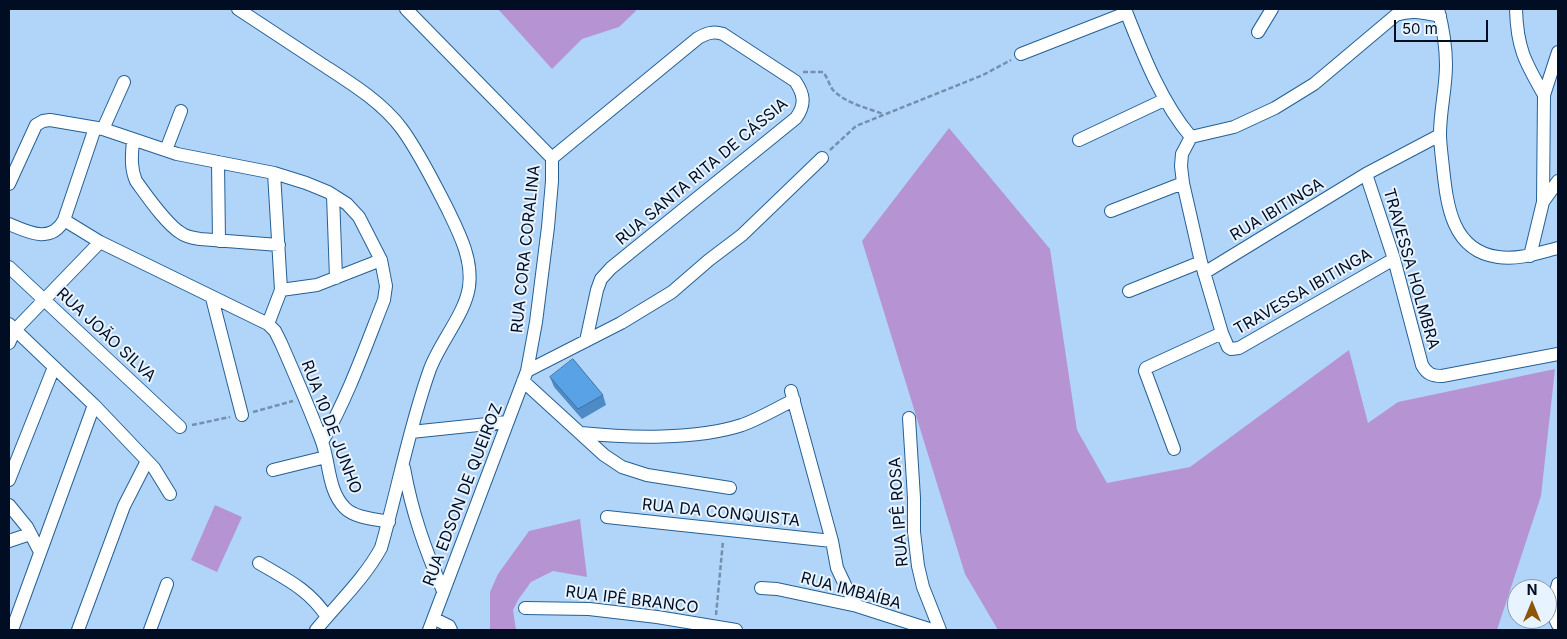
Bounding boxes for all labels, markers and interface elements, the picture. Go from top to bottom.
scale bar [1397,10,1491,42]
text: 50 m [1402,19,1438,38]
street label: RUA SANTA RITA DE CÁSSIA [612,94,792,250]
street label: RUA CORA CORALINA [508,164,544,334]
street label: RUA IBITINGA [1227,175,1327,245]
street label: TRAVESSA HOLMBRA [1379,186,1443,352]
street label: TRAVESSA IBITINGA [1231,245,1375,339]
street label: RUA JOÃO SILVA [52,284,160,386]
street label: RUA 10 DE JUNHO [297,358,365,496]
street label: RUA EDSON DE QUEIROZ [419,401,507,589]
street label: RUA IPÊ ROSA [886,457,912,567]
street label: RUA DA CONQUISTA [641,495,801,531]
street label: RUA IMBAÍBA [799,568,903,614]
north arrow [1507,579,1557,629]
text: N [1527,581,1537,598]
street label: RUA IPÊ BRANCO [564,582,700,618]

